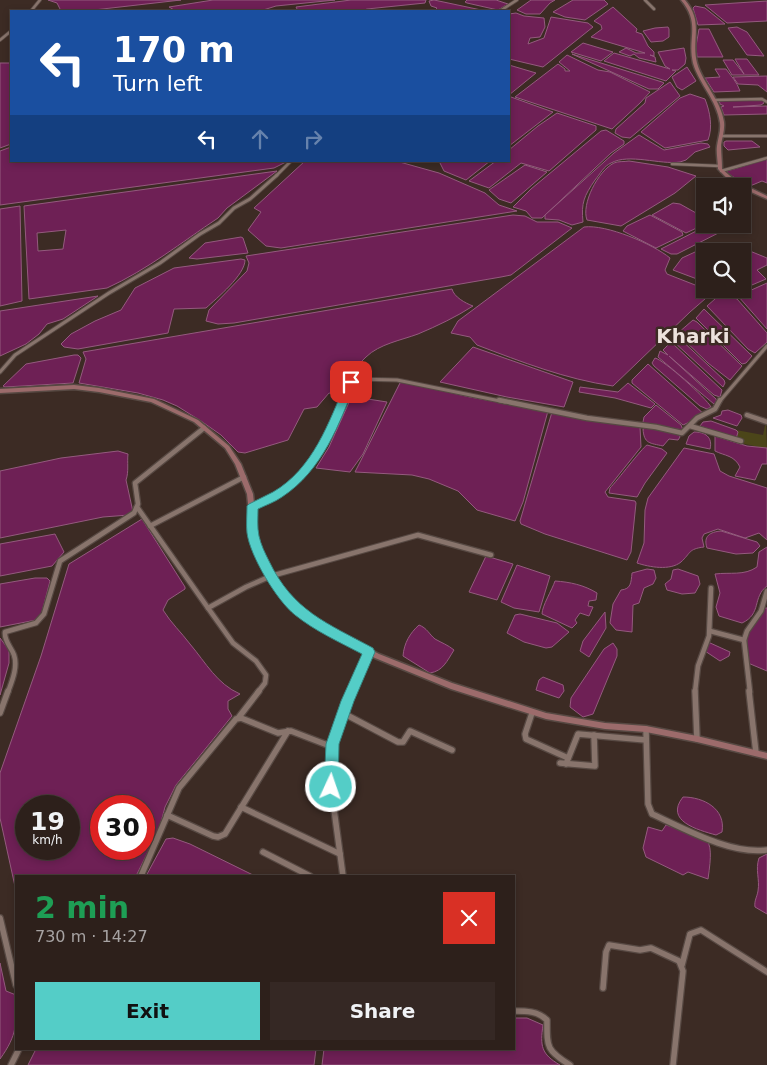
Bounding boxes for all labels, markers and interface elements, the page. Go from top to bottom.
icon: left [30,30,95,95]
text: 170 m [113,30,235,70]
text: Turn left [113,71,202,96]
icon: left [193,125,221,153]
icon: ahead [246,125,274,153]
icon: right [299,125,327,153]
map controls [696,178,751,298]
button: sound [696,178,751,233]
button: search [696,243,751,298]
district label: Kharki [656,324,730,348]
pin [330,361,372,403]
icon: arrive [337,368,365,396]
position arrow [304,760,356,812]
speed limit sign: 30 [90,795,155,860]
text: 19 [30,807,65,836]
text: km/h [32,833,63,847]
text: 2 min [35,890,129,925]
button: close [443,892,495,944]
text: 730 m · 14:27 [35,927,148,946]
button: Exit [35,982,260,1040]
button: Share [270,982,495,1040]

